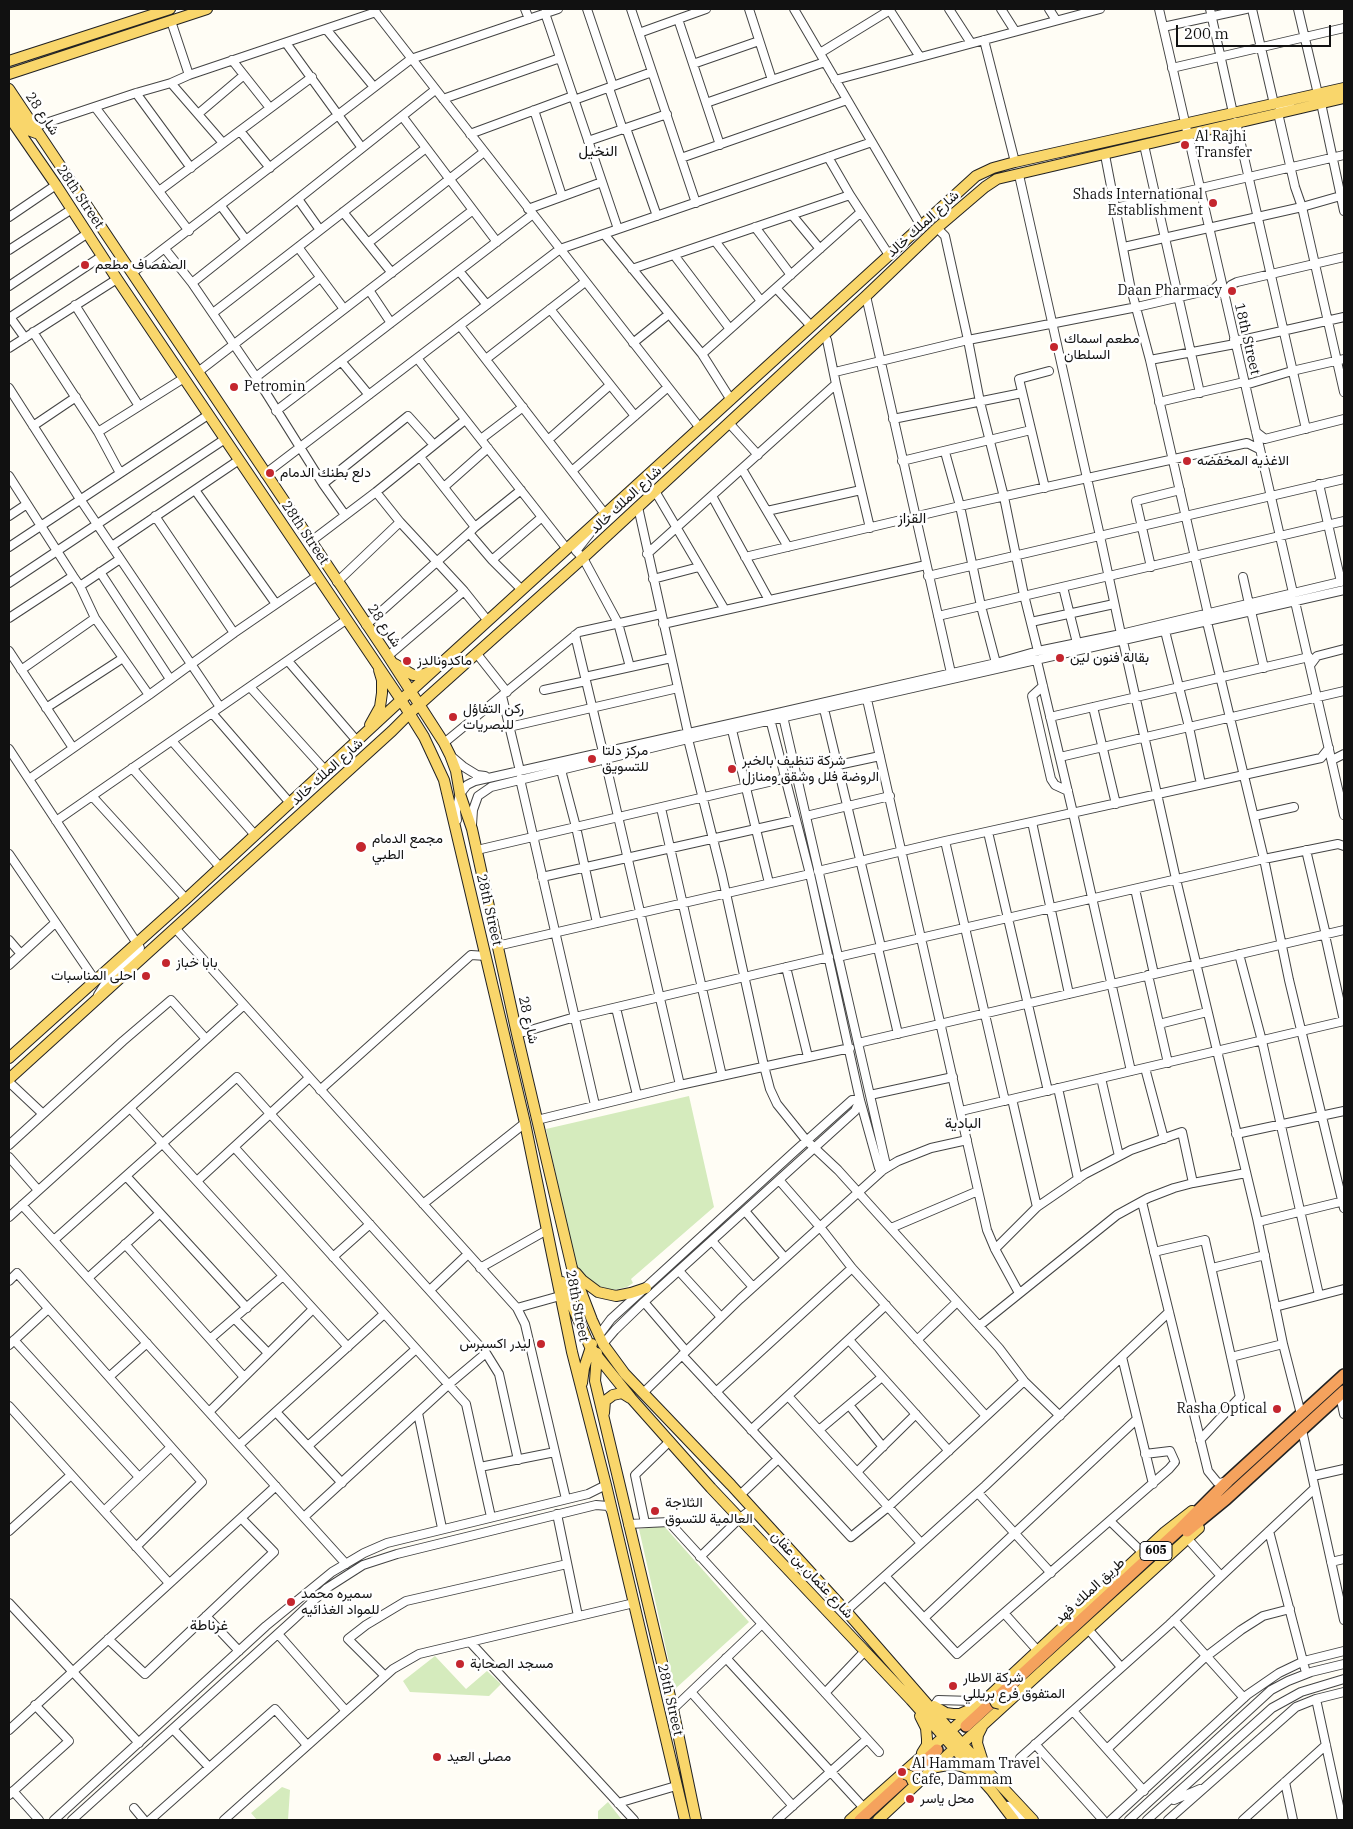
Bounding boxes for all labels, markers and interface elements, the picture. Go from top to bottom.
scale bar [1178,15,1333,47]
text: 200 m [1184,24,1229,43]
street label: شارع 28 [22,89,62,139]
place label: Al Rajhi Transfer [1195,129,1252,162]
marker: Al Rajhi Transfer [1179,139,1191,151]
district label: النخيل [578,143,618,161]
street label: 28th Street [53,162,107,232]
street label: شارع الملك خالد [883,187,963,261]
place label: Shads International Establishment [1073,187,1203,220]
marker: Shads International Establishment [1207,197,1219,209]
place label: الصفصاف مطعم [95,257,186,273]
marker: الصفصاف مطعم [79,259,91,271]
place label: Daan Pharmacy [1118,283,1222,299]
marker: Daan Pharmacy [1226,285,1238,297]
street label: 18th Street [1231,302,1263,376]
place label: مطعم اسماك السلطان [1064,331,1139,364]
marker: مطعم اسماك السلطان [1048,341,1060,353]
place label: Petromin [244,379,306,395]
marker: Petromin [228,381,240,393]
place label: الاغذيه المخفضه [1197,453,1289,469]
marker: الاغذيه المخفضه [1181,455,1193,467]
street label: شارع الملك خالد [587,463,665,537]
place label: دلع بطنك الدمام [280,465,371,481]
marker: دلع بطنك الدمام [264,467,276,479]
street label: 28th Street [278,498,332,568]
district label: القزاز [898,510,926,528]
street label: شارع 28 [364,601,404,651]
place label: بقالة فنون لين [1070,650,1149,666]
marker: بقالة فنون لين [1054,652,1066,664]
place label: ماكدونالدز [417,653,472,669]
marker: ماكدونالدز [401,655,413,667]
place label: ركن التفاؤل للبصريات [463,701,524,734]
marker: ركن التفاؤل للبصريات [447,711,459,723]
street label: شارع الملك خالد [287,735,367,809]
place label: مركز دلتا للتسويق [602,743,649,776]
marker: مركز دلتا للتسويق [586,753,598,765]
place label: شركة تنظيف بالخبر الروضة فلل وشقق ومنازل [742,753,879,786]
marker: شركة تنظيف بالخبر الروضة فلل وشقق ومنازل [726,763,738,775]
place label: مجمع الدمام الطبي [372,831,443,864]
marker: مجمع الدمام الطبي [354,840,368,854]
street label: 28th Street [473,873,505,947]
place label: بابا خباز [176,955,218,971]
marker: بابا خباز [160,957,172,969]
place label: احلى المناسبات [51,968,136,984]
marker: احلى المناسبات [140,970,152,982]
street label: شارع 28 [514,995,542,1045]
district label: البادية [945,1115,981,1133]
street label: 28th Street [562,1269,592,1343]
place label: ليدر اكسبرس [459,1336,531,1352]
marker: ليدر اكسبرس [535,1338,547,1350]
place label: Rasha Optical [1177,1401,1267,1417]
marker: Rasha Optical [1271,1403,1283,1415]
place label: الثلاجة العالمية للتسوق [665,1495,753,1528]
marker: الثلاجة العالمية للتسوق [649,1505,661,1517]
street label: شارع عثمان بن عفان [767,1528,857,1622]
road number: 605 [1140,1542,1172,1560]
street label: طريق الملك فهد [1052,1554,1128,1628]
place label: سميره محمد للمواد الغذائيه [301,1586,380,1618]
marker: سميره محمد للمواد الغذائيه [285,1596,297,1608]
district label: غرناطة [190,1617,228,1635]
place label: مسجد الصحابة [470,1656,553,1672]
marker: مسجد الصحابة [454,1658,466,1670]
street label: 28th Street [654,1663,686,1737]
place label: شركة الاطار المتفوق فرع بريللي [963,1670,1065,1702]
marker: شركة الاطار المتفوق فرع بريللي [947,1680,959,1692]
place label: مصلى العيد [447,1749,511,1765]
marker: مصلى العيد [431,1751,443,1763]
place label: Al Hammam Travel Cafe, Dammam [912,1756,1040,1788]
marker: Al Hammam Travel Cafe, Dammam [896,1766,908,1778]
place label: محل ياسر [920,1791,974,1807]
marker: محل ياسر [904,1793,916,1805]

